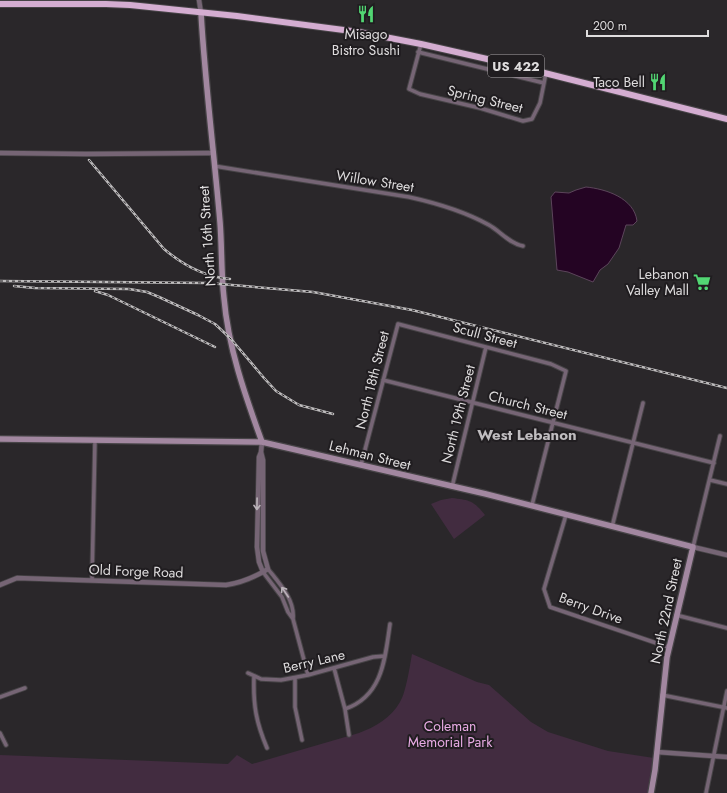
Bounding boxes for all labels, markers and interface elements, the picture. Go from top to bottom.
restaurant icon: Misago Bistro Sushi [356,4,376,24]
scale bar [587,12,708,38]
text: 200 m [593,17,627,35]
place label: Misago Bistro Sushi [332,24,400,60]
road number: US 422 [488,55,544,77]
place label: Taco Bell [593,72,645,92]
restaurant icon: Taco Bell [648,72,668,92]
street label: Spring Street [445,80,525,118]
street label: Willow Street [335,165,416,197]
street label: North 16th Street [193,184,220,287]
place label: Lebanon Valley Mall [626,264,689,300]
supermarket icon: Lebanon Valley Mall [692,272,712,292]
street label: Scull Street [451,317,520,353]
street label: North 18th Street [350,328,394,431]
street label: North 19th Street [436,362,480,465]
street label: Church Street [487,386,570,425]
district label: West Lebanon [477,424,577,446]
street label: Lehman Street [327,435,414,475]
one-way arrow [254,497,261,510]
street label: North 22nd Street [645,556,687,665]
street label: Old Forge Road [88,559,184,583]
one-way arrow [281,586,289,598]
street label: Berry Drive [556,587,626,629]
street label: Berry Lane [281,644,347,678]
park label: Coleman Memorial Park [408,716,493,752]

